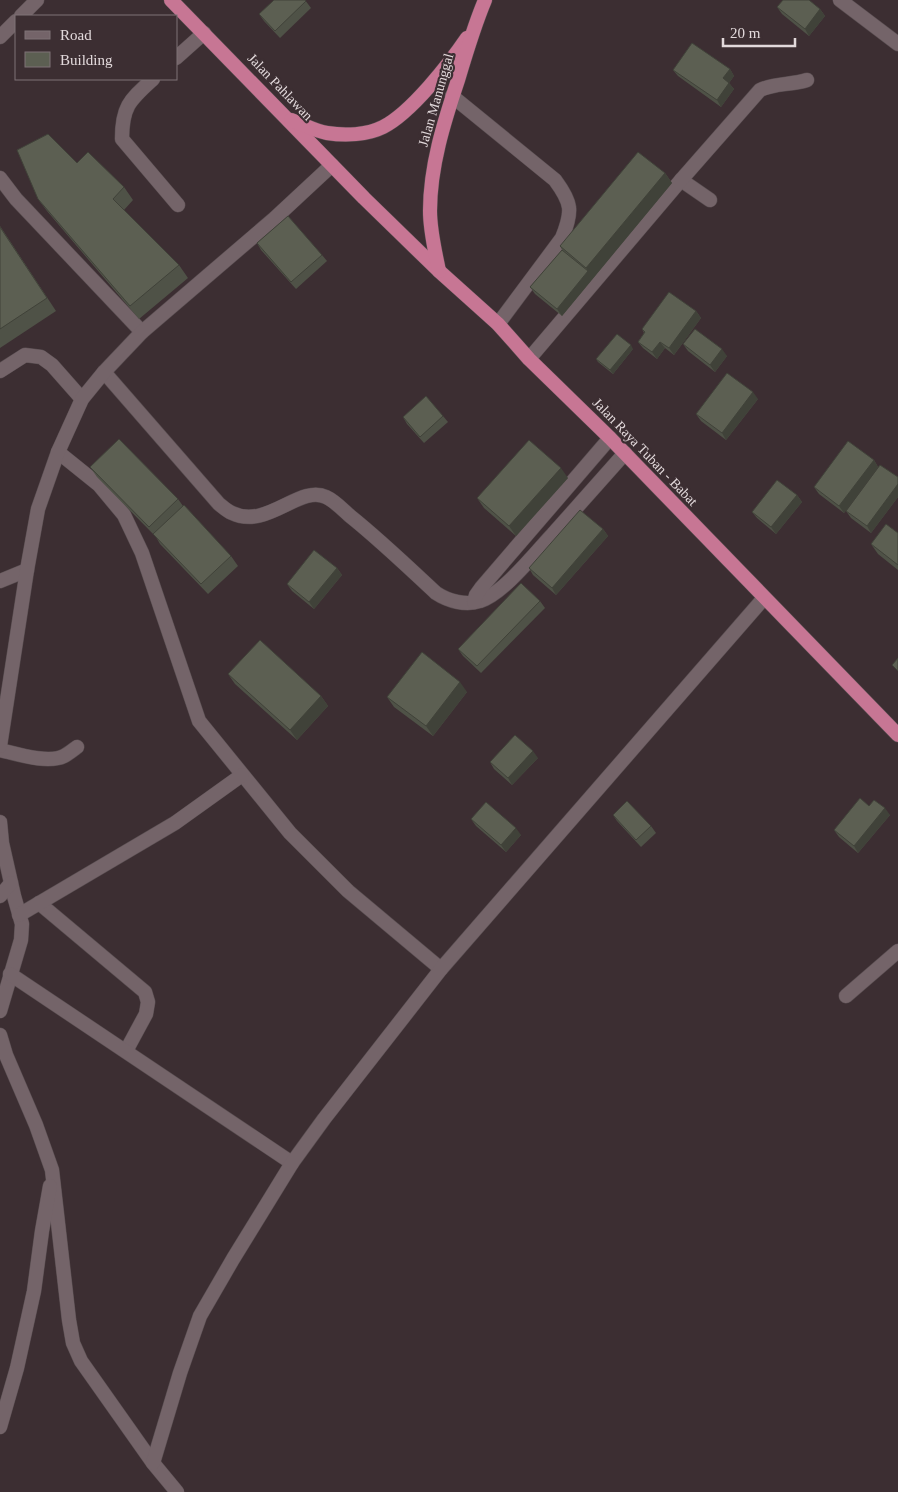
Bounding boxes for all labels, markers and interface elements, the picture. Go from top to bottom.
legend [15,15,178,80]
scale bar [723,15,796,47]
text: 20 m [730,25,761,41]
text: Road [60,27,92,43]
street label: Jalan Pahlawan [244,51,316,123]
text: Building [60,52,113,68]
street label: Jalan Manunggal [416,52,456,148]
street label: Jalan Raya Tuban - Babat [590,395,700,509]

